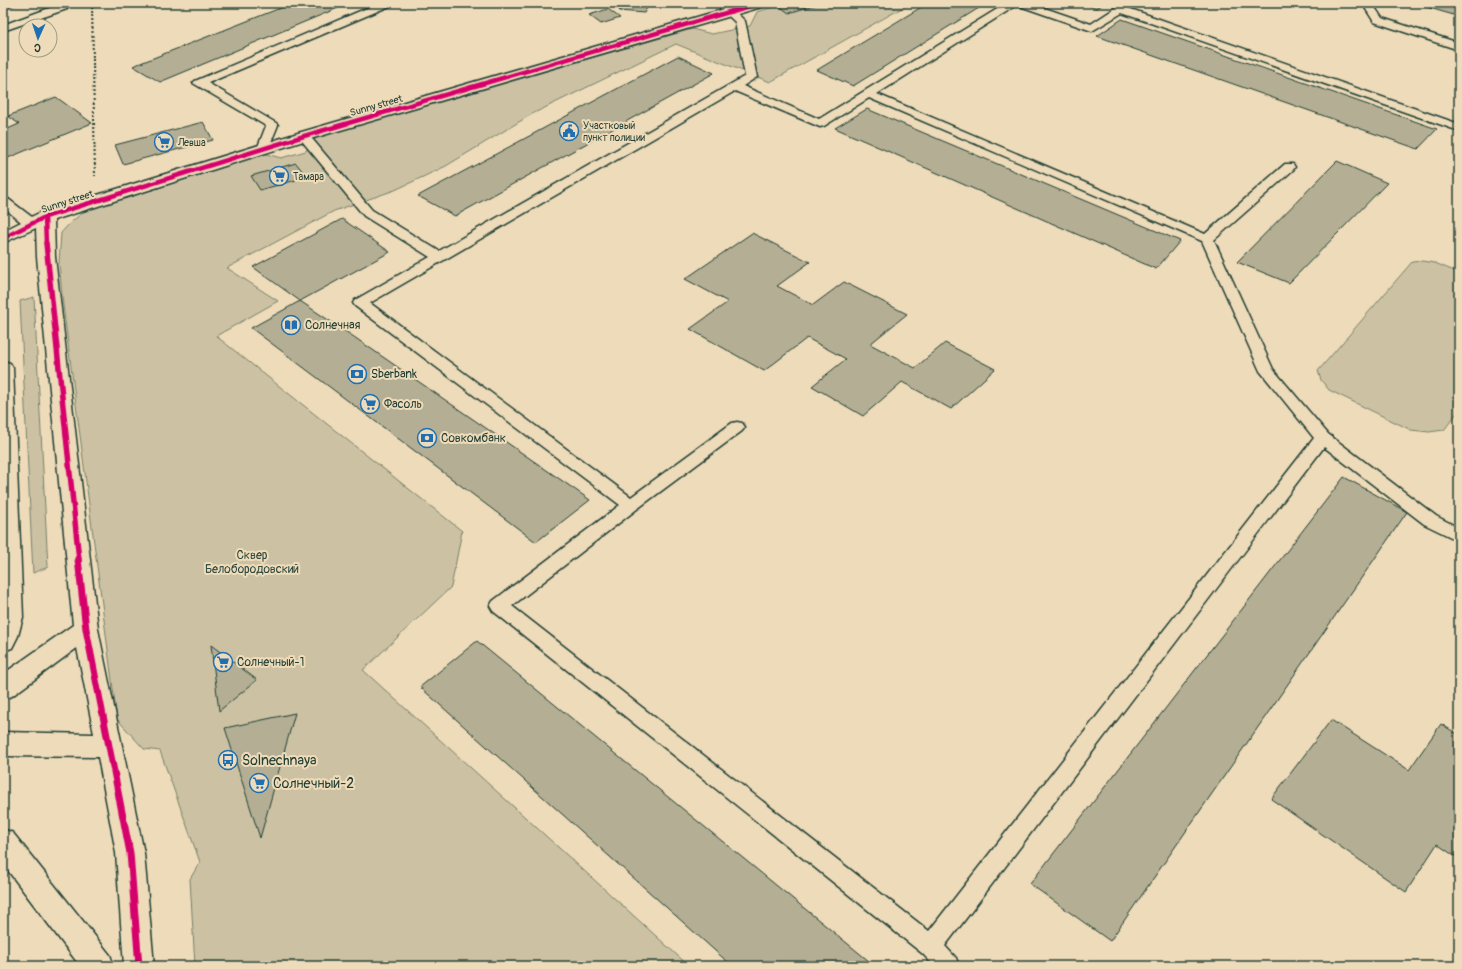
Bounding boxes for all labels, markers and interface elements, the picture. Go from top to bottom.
north arrow [18,18,58,58]
text: С [34,41,41,54]
street label: Sunny street [349,92,405,119]
public building icon: Участковый пункт полиции [558,120,580,142]
place label: Участковый пункт полиции [583,120,646,144]
supermarket icon: Левша [153,131,175,153]
place label: Левша [177,137,206,149]
supermarket icon: Тамара [268,165,290,187]
place label: Тамара [293,171,324,183]
street label: Sunny street [40,188,96,216]
library icon: Солнечная [280,314,302,336]
place label: Солнечная [305,318,361,333]
bank icon: Sberbank [346,363,368,385]
place label: Sberbank [371,367,417,382]
supermarket icon: Фасоль [359,393,381,415]
place label: Фасоль [384,397,422,412]
bank icon: Совкомбанк [416,427,438,449]
place label: Совкомбанк [441,431,506,446]
park label: Сквер Белобородовский [205,548,299,577]
supermarket icon: Солнечный-1 [212,651,234,673]
place label: Солнечный-1 [237,655,304,670]
bus stop icon: Solnechnaya [217,749,239,771]
place label: Solnechnaya [242,752,316,769]
supermarket icon: Солнечный-2 [248,772,270,794]
place label: Солнечный-2 [273,775,354,792]

